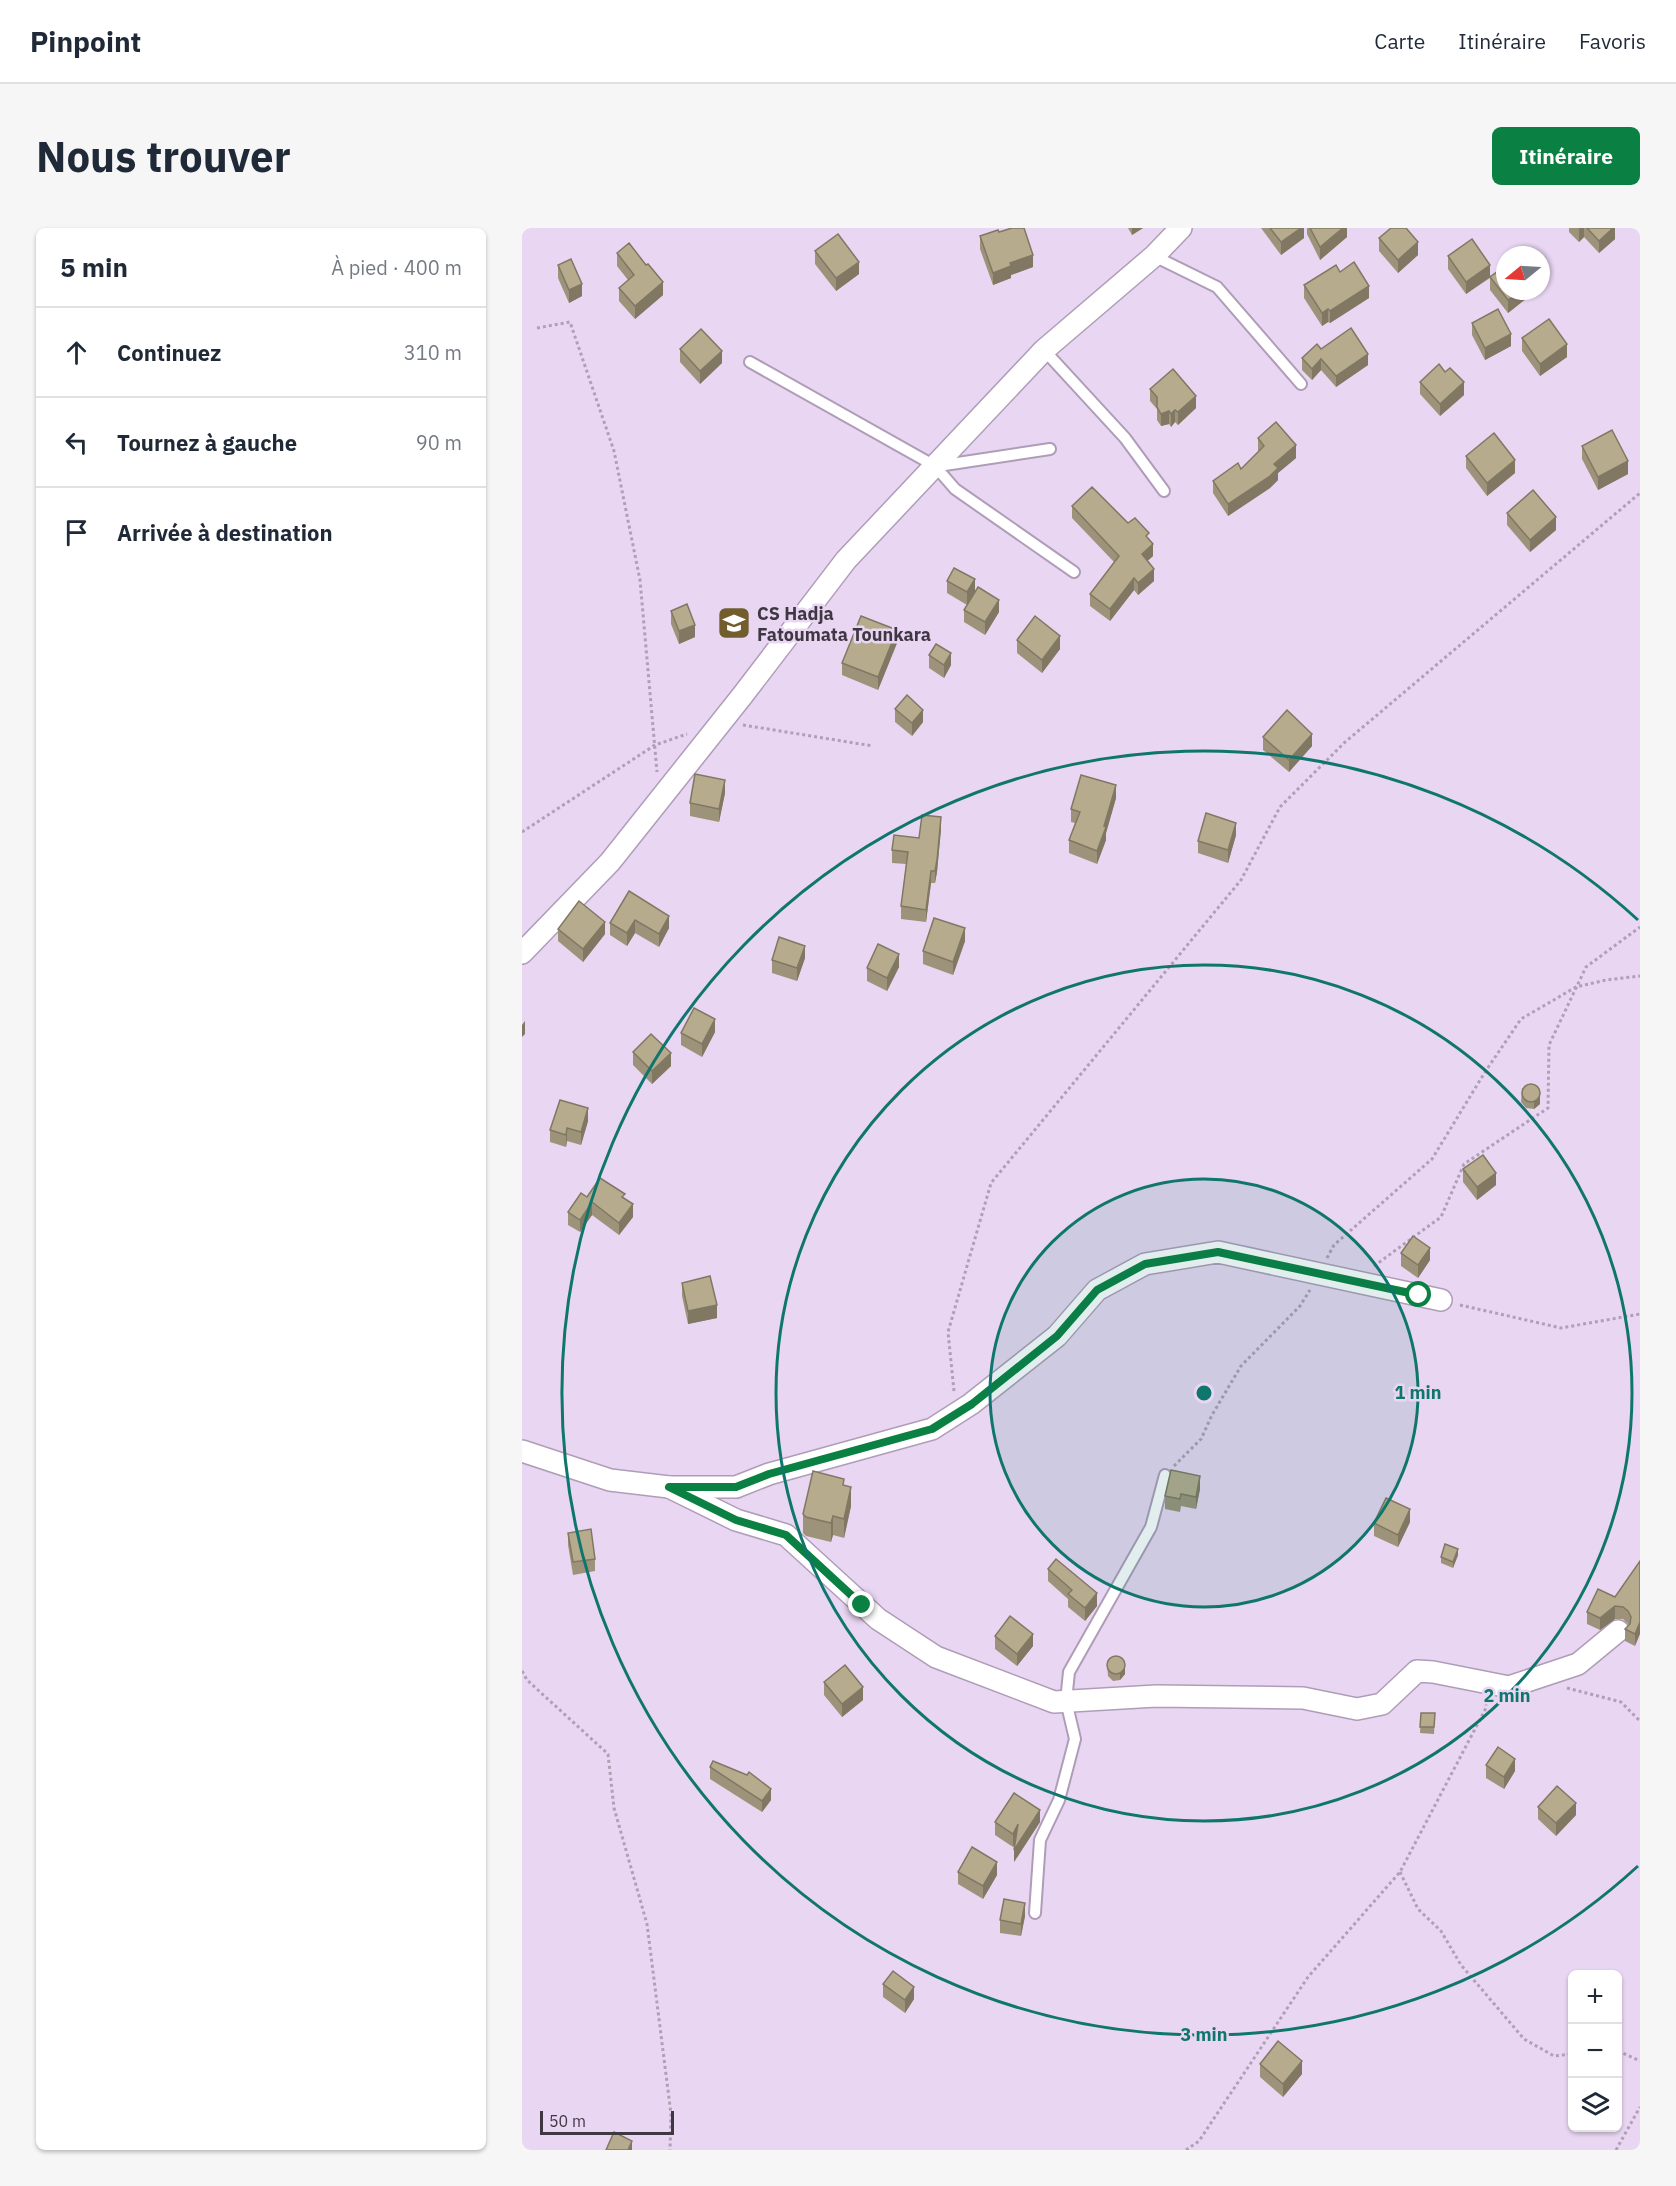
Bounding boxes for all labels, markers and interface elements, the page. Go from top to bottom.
text: Pinpoint [30,23,141,60]
text: Carte [1374,27,1425,55]
text: Itinéraire [1458,27,1546,55]
text: Favoris [1579,27,1646,55]
button: Itinéraire [1492,127,1640,185]
text: Nous trouver [36,129,291,184]
north arrow [1496,246,1550,300]
text: 5 min [60,250,128,284]
text: À pied · 400 m [331,254,462,281]
icon: ahead [60,336,93,369]
text: Continuez [117,338,221,367]
text: 310 m [404,339,462,366]
icon: left [60,426,93,459]
text: Tournez à gauche [117,428,297,457]
text: 90 m [416,429,462,456]
icon: arrive [60,516,93,549]
text: Arrivée à destination [117,518,333,547]
place label: CS Hadja Fatoumata Tounkara [757,602,931,646]
school or university icon: CS Hadja Fatoumata Tounkara [716,605,752,641]
route start [1405,1281,1431,1307]
text: 1 min [1394,1381,1442,1404]
centre of rings [1194,1383,1214,1403]
route end [848,1591,874,1617]
text: 2 min [1483,1684,1531,1707]
map controls [1568,1970,1622,2132]
button: + [1568,1970,1622,2024]
text: 3 min [1180,2023,1228,2046]
button: − [1568,2024,1622,2078]
button: layers [1568,2078,1622,2132]
scale bar [540,2108,674,2136]
text: 50 m [549,2111,586,2131]

